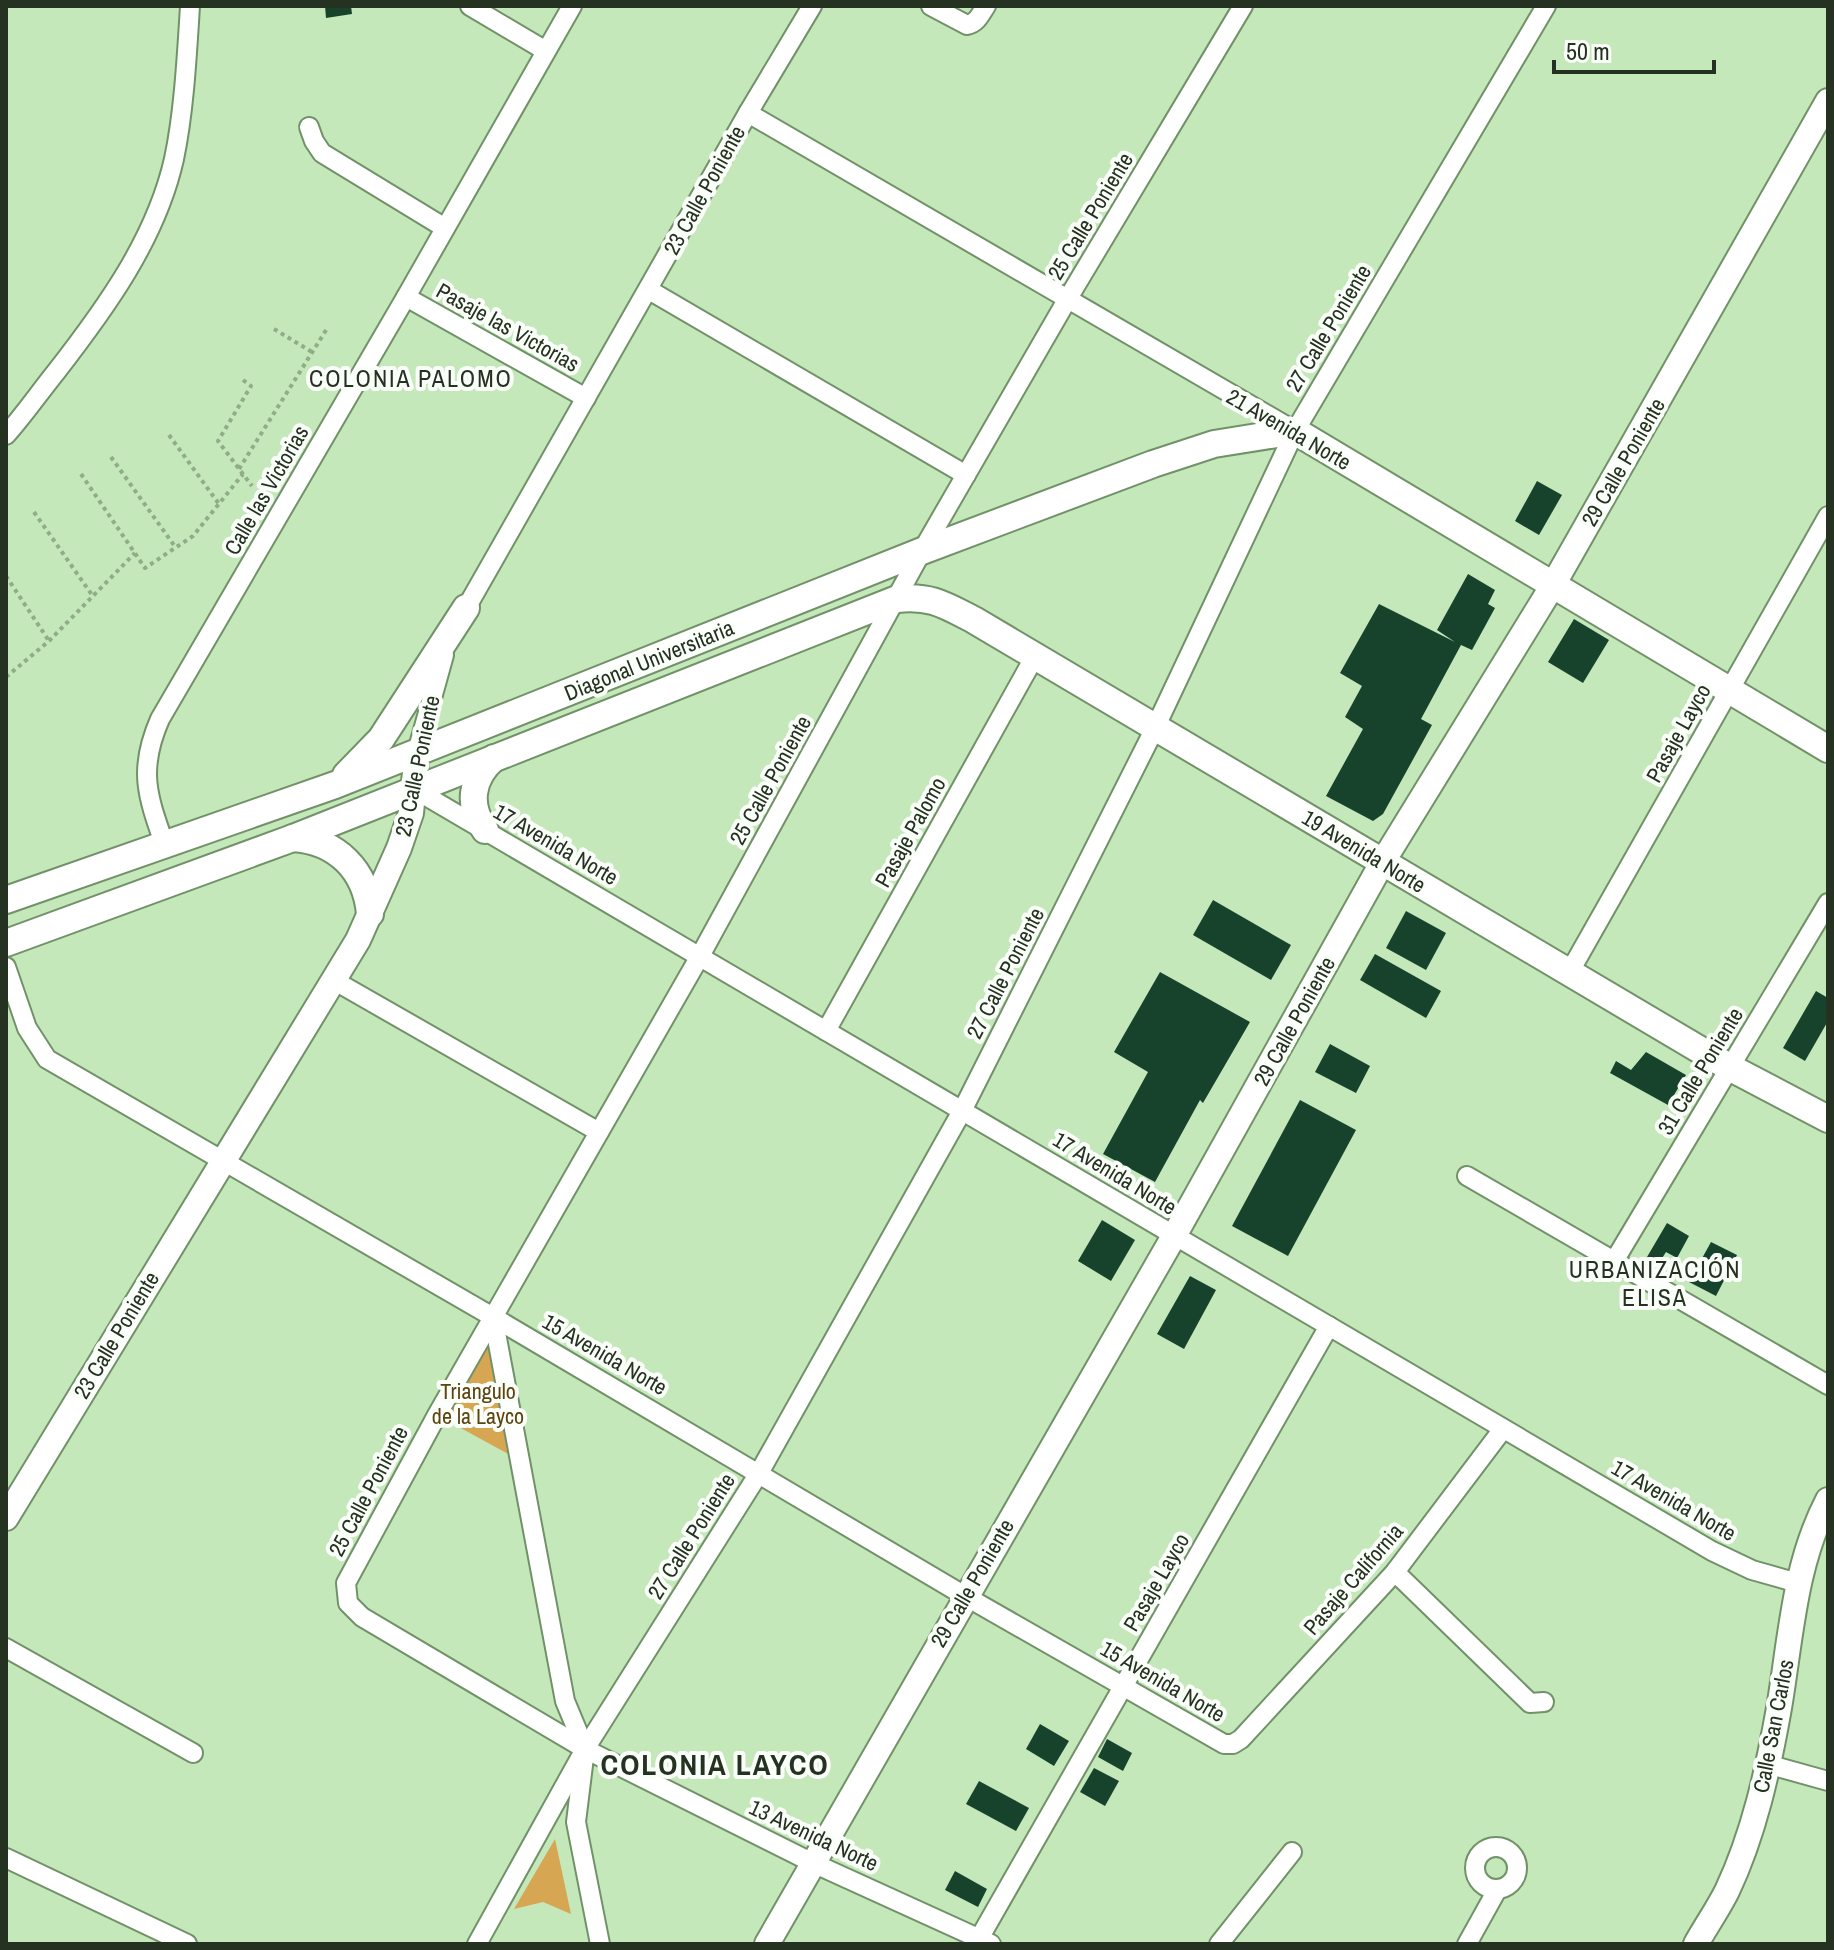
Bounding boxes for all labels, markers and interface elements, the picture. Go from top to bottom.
scale bar [1554,24,1714,74]
text: 50 m [1566,35,1610,67]
street label: 23 Calle Poniente [656,120,752,260]
street label: 25 Calle Poniente [1040,147,1140,285]
street label: 27 Calle Poniente [1278,259,1378,397]
street label: Pasaje las Victorias [431,275,585,379]
district label: COLONIA PALOMO [309,362,513,394]
street label: 21 Avenida Norte [1221,381,1357,477]
street label: 29 Calle Poniente [1574,392,1672,532]
street label: Calle las Victorias [217,420,315,560]
street label: Diagonal Universitaria [560,612,738,708]
street label: Pasaje Layco [1639,678,1717,788]
street label: 23 Calle Poniente [387,693,447,839]
street label: 25 Calle Poniente [722,710,818,850]
street label: Pasaje Palomo [867,772,953,892]
street label: 17 Avenida Norte [488,796,624,892]
street label: 19 Avenida Norte [1297,802,1431,900]
street label: 27 Calle Poniente [959,902,1051,1044]
street label: 29 Calle Poniente [1246,951,1342,1091]
street label: 31 Calle Poniente [1650,1002,1750,1140]
street label: 17 Avenida Norte [1048,1124,1182,1222]
district label: URBANIZACIÓN ELISA [1569,1253,1741,1313]
street label: 23 Calle Poniente [66,1266,166,1404]
street label: 15 Avenida Norte [537,1306,673,1402]
park label: Triangulo de la Layco [432,1376,524,1431]
street label: 25 Calle Poniente [321,1421,415,1561]
street label: 17 Avenida Norte [1606,1452,1742,1548]
street label: 27 Calle Poniente [640,1467,742,1605]
street label: 29 Calle Poniente [923,1513,1021,1653]
street label: Pasaje California [1296,1517,1410,1641]
street label: Pasaje Layco [1116,1528,1196,1636]
street label: 15 Avenida Norte [1095,1633,1231,1729]
street label: Calle San Carlos [1745,1657,1801,1795]
district label: COLONIA LAYCO [600,1744,830,1784]
street label: 13 Avenida Norte [745,1792,883,1878]

